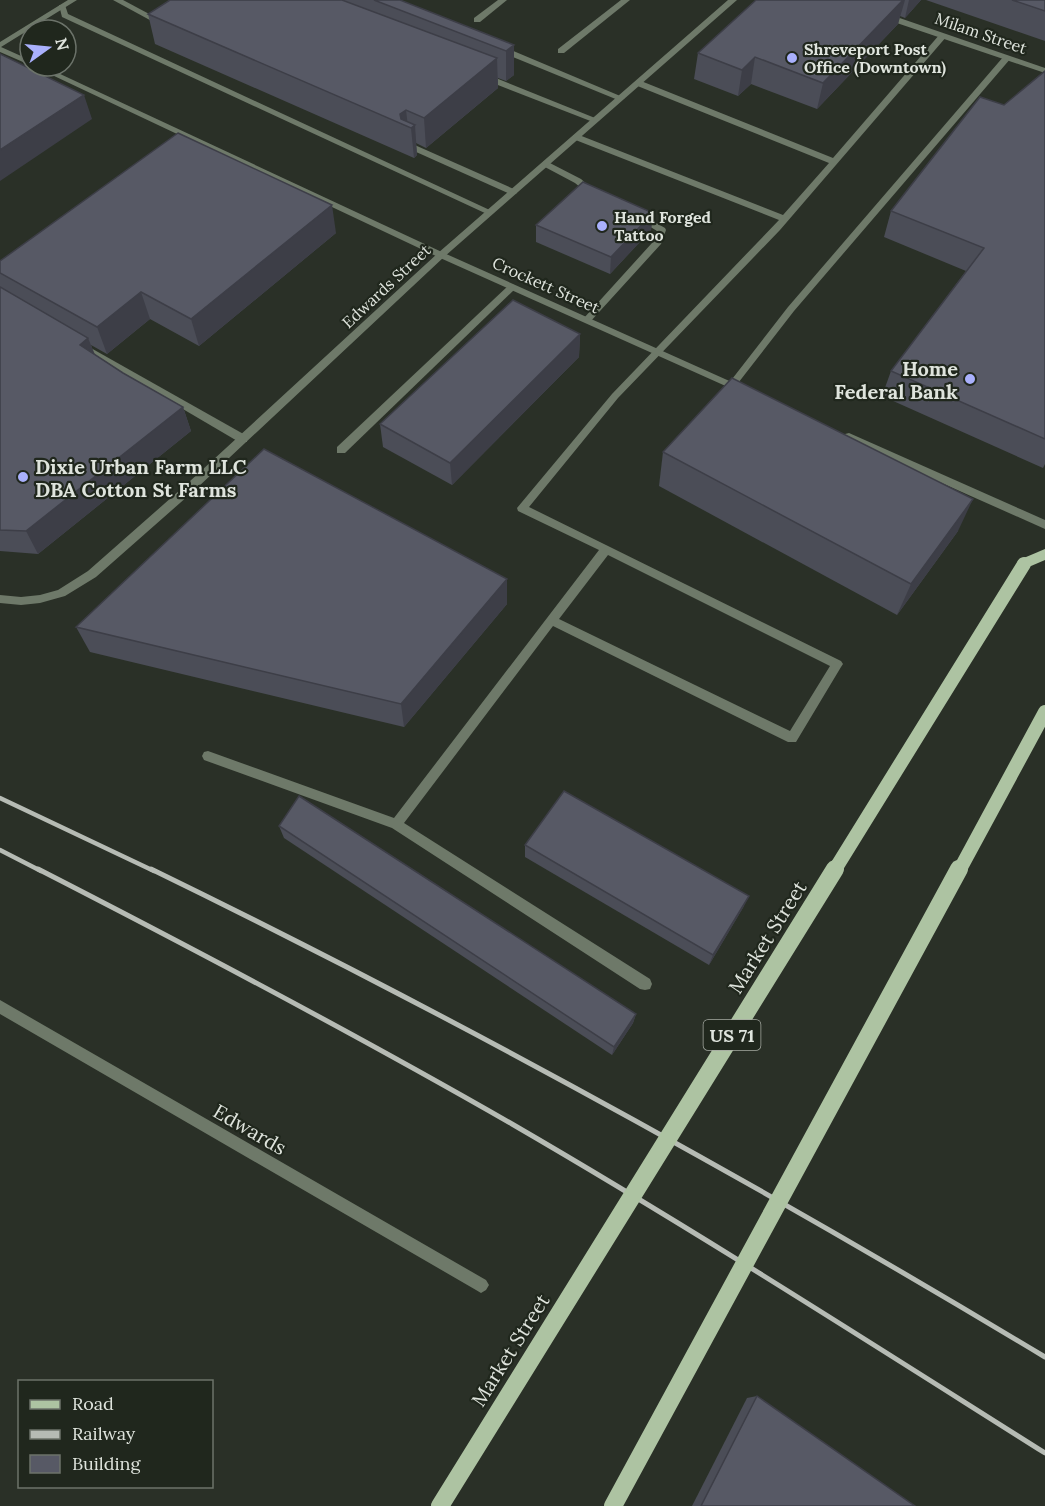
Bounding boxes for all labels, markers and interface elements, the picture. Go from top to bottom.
street label: Milam Street [933,8,1030,58]
north arrow [18,18,78,78]
text: N [51,36,74,53]
place label: Shreveport Post Office (Downtown) [804,39,946,78]
marker: Shreveport Post Office (Downtown) [785,51,799,65]
place label: Hand Forged Tattoo [614,207,712,245]
marker: Hand Forged Tattoo [595,219,609,233]
street label: Edwards Street [338,239,435,332]
street label: Crockett Street [489,252,603,318]
place label: Home Federal Bank [834,356,958,404]
marker: Home Federal Bank [963,372,977,386]
place label: Dixie Urban Farm LLC DBA Cotton St Farms [35,454,247,502]
marker: Dixie Urban Farm LLC DBA Cotton St Farms [16,470,30,484]
street label: Market Street [722,876,812,998]
road number: US 71 [704,1020,760,1050]
street label: Edwards [209,1098,291,1160]
street label: Market Street [465,1289,555,1411]
legend [18,1380,213,1488]
text: Road [72,1392,114,1415]
text: Railway [72,1422,136,1445]
text: Building [72,1452,142,1475]

